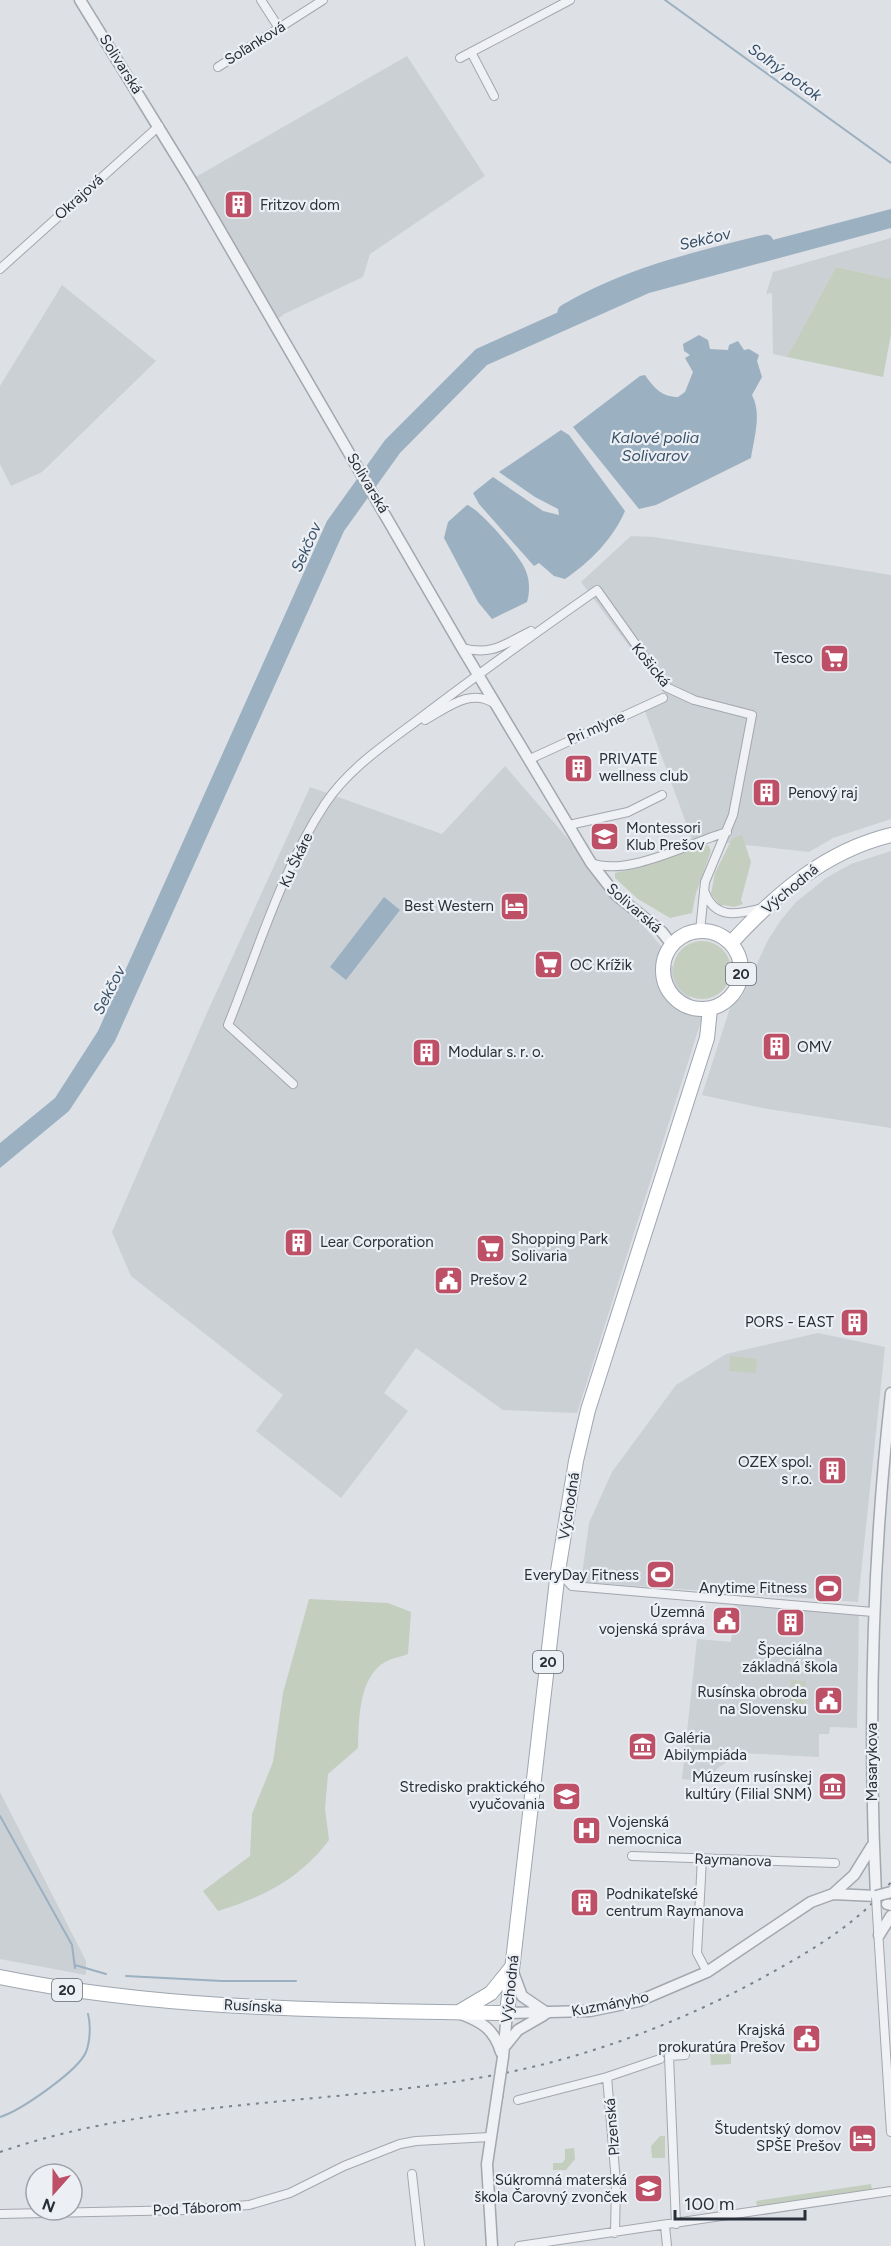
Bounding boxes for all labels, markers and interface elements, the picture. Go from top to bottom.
street label: Soľanková [221,17,289,69]
street label: Solivarská [96,31,146,97]
water label: Soľný potok [745,39,826,106]
street label: Okrajová [51,170,107,224]
building icon: Fritzov dom [223,189,255,221]
place label: Fritzov dom [260,196,340,214]
water label: Sekčov [677,224,733,254]
water label: Kalové polia Solivarov [611,428,699,465]
street label: Solivarská [343,450,393,516]
water label: Sekčov [287,519,326,575]
street label: Košická [628,639,674,691]
supermarket icon: Tesco [818,642,850,674]
place label: Tesco [774,649,813,667]
street label: Pri mlyne [564,707,628,749]
place label: PRIVATE wellness club [599,750,688,785]
building icon: PRIVATE wellness club [562,752,594,784]
building icon: Penový raj [751,777,783,809]
place label: Penový raj [788,784,858,802]
place label: Montessori Klub Prešov [626,819,705,854]
school or university icon: Montessori Klub Prešov [589,821,621,853]
street label: Ku Škáre [275,830,317,890]
street label: Východná [758,860,822,918]
street label: Solivarská [603,879,665,937]
hotel icon: Best Western [499,890,531,922]
place label: Best Western [404,897,494,915]
supermarket icon: OC Krížik [533,949,565,981]
place label: OC Krížik [570,956,633,974]
water label: Sekčov [89,962,130,1018]
road number: 20 [726,963,756,985]
building icon: OMV [760,1031,792,1063]
building icon: Modular s. r. o. [411,1036,443,1068]
place label: OMV [797,1038,832,1056]
place label: Modular s. r. o. [448,1043,544,1061]
building icon: Lear Corporation [283,1226,315,1258]
place label: Shopping Park Solivaria [511,1230,609,1265]
supermarket icon: Shopping Park Solivaria [474,1232,506,1264]
place label: Lear Corporation [320,1233,434,1251]
public building icon: Prešov 2 [433,1264,465,1296]
place label: Prešov 2 [470,1271,527,1289]
building icon: PORS - EAST [839,1306,871,1338]
place label: PORS - EAST [745,1313,835,1331]
place label: OZEX spol. s r.o. [738,1453,812,1488]
building icon: OZEX spol. s r.o. [817,1455,849,1487]
street label: Východná [555,1471,583,1541]
sports icon: EveryDay Fitness [644,1559,676,1591]
place label: EveryDay Fitness [524,1566,639,1584]
sports icon: Anytime Fitness [812,1572,844,1604]
place label: Anytime Fitness [699,1579,807,1597]
place label: Územná vojenská správa [599,1603,705,1638]
public building icon: Územná vojenská správa [710,1605,742,1637]
building icon: Špeciálna základná škola [774,1607,806,1639]
place label: Špeciálna základná škola [742,1641,838,1676]
road number: 20 [533,1651,563,1673]
place label: Rusínska obroda na Slovensku [697,1683,807,1718]
public building icon: Rusínska obroda na Slovensku [812,1685,844,1717]
street label: Masarykova [863,1723,881,1801]
place label: Galéria Abilympiáda [664,1729,747,1764]
museum icon: Galéria Abilympiáda [627,1731,659,1763]
place label: Múzeum rusínskej kultúry (Filial SNM) [685,1768,812,1803]
museum icon: Múzeum rusínskej kultúry (Filial SNM) [817,1770,849,1802]
place label: Stredisko praktického vyučovania [400,1778,545,1813]
school or university icon: Stredisko praktického vyučovania [550,1780,582,1812]
place label: Vojenská nemocnica [608,1813,682,1848]
hospital icon: Vojenská nemocnica [571,1815,603,1847]
street label: Raymanova [694,1850,772,1870]
place label: Podnikateľské centrum Raymanova [606,1885,744,1920]
building icon: Podnikateľské centrum Raymanova [569,1887,601,1919]
street label: Východná [497,1954,523,2024]
road number: 20 [52,1979,82,2001]
street label: Kuzmányho [570,1988,651,2020]
street label: Rusínska [223,1995,283,2017]
place label: Krajská prokuratúra Prešov [658,2021,785,2056]
public building icon: Krajská prokuratúra Prešov [790,2023,822,2055]
street label: Plzenská [601,2097,623,2157]
place label: Študentský domov SPŠE Prešov [714,2120,841,2155]
hotel icon: Študentský domov SPŠE Prešov [846,2122,878,2154]
north arrow [24,2162,84,2222]
place label: Súkromná materská škola Čarovný zvonček [474,2171,628,2206]
school or university icon: Súkromná materská škola Čarovný zvonček [632,2173,664,2205]
scale bar [675,2183,806,2221]
text: 100 m [684,2193,734,2215]
text: N [40,2194,58,2217]
street label: Pod Táborom [152,2197,242,2219]

